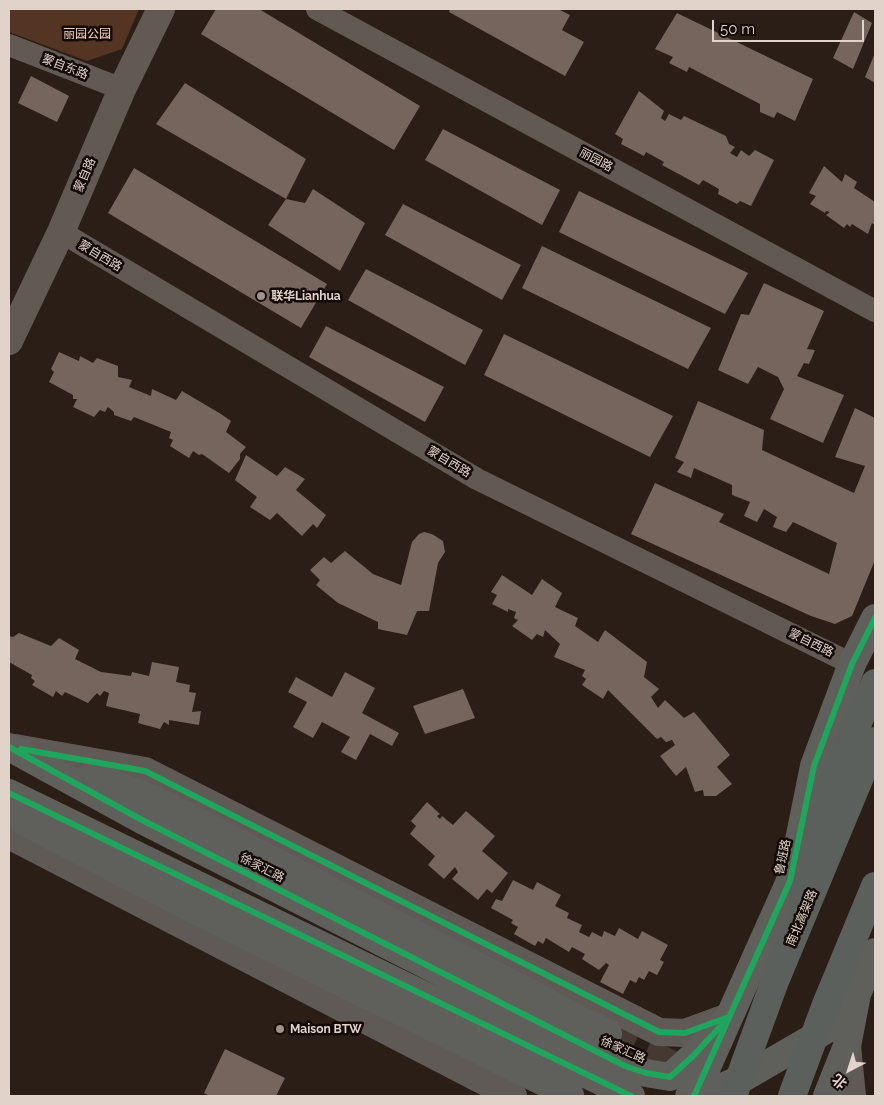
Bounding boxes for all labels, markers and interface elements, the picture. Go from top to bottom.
scale bar [714,10,866,42]
text: 50 m [720,20,755,38]
park label: 丽园公园 [63,27,111,41]
street label: 蒙自东路 [40,52,90,82]
street label: 丽园路 [577,145,615,175]
street label: 蒙自路 [71,156,99,194]
street label: 蒙自西路 [76,237,124,275]
place label: 联华Lianhua [271,289,341,303]
marker: 联华Lianhua [255,290,267,302]
street label: 蒙自西路 [425,443,473,481]
street label: 蒙自西路 [786,626,836,660]
street label: 鲁班路 [772,838,794,876]
street label: 徐家汇路 [237,851,287,885]
street label: 南北高架路 [784,888,820,948]
place label: Maison BTW [290,1022,362,1036]
marker: Maison BTW [274,1023,286,1035]
street label: 徐家汇路 [598,1034,648,1066]
north arrow [824,1045,874,1095]
text: 北 [829,1071,850,1092]

